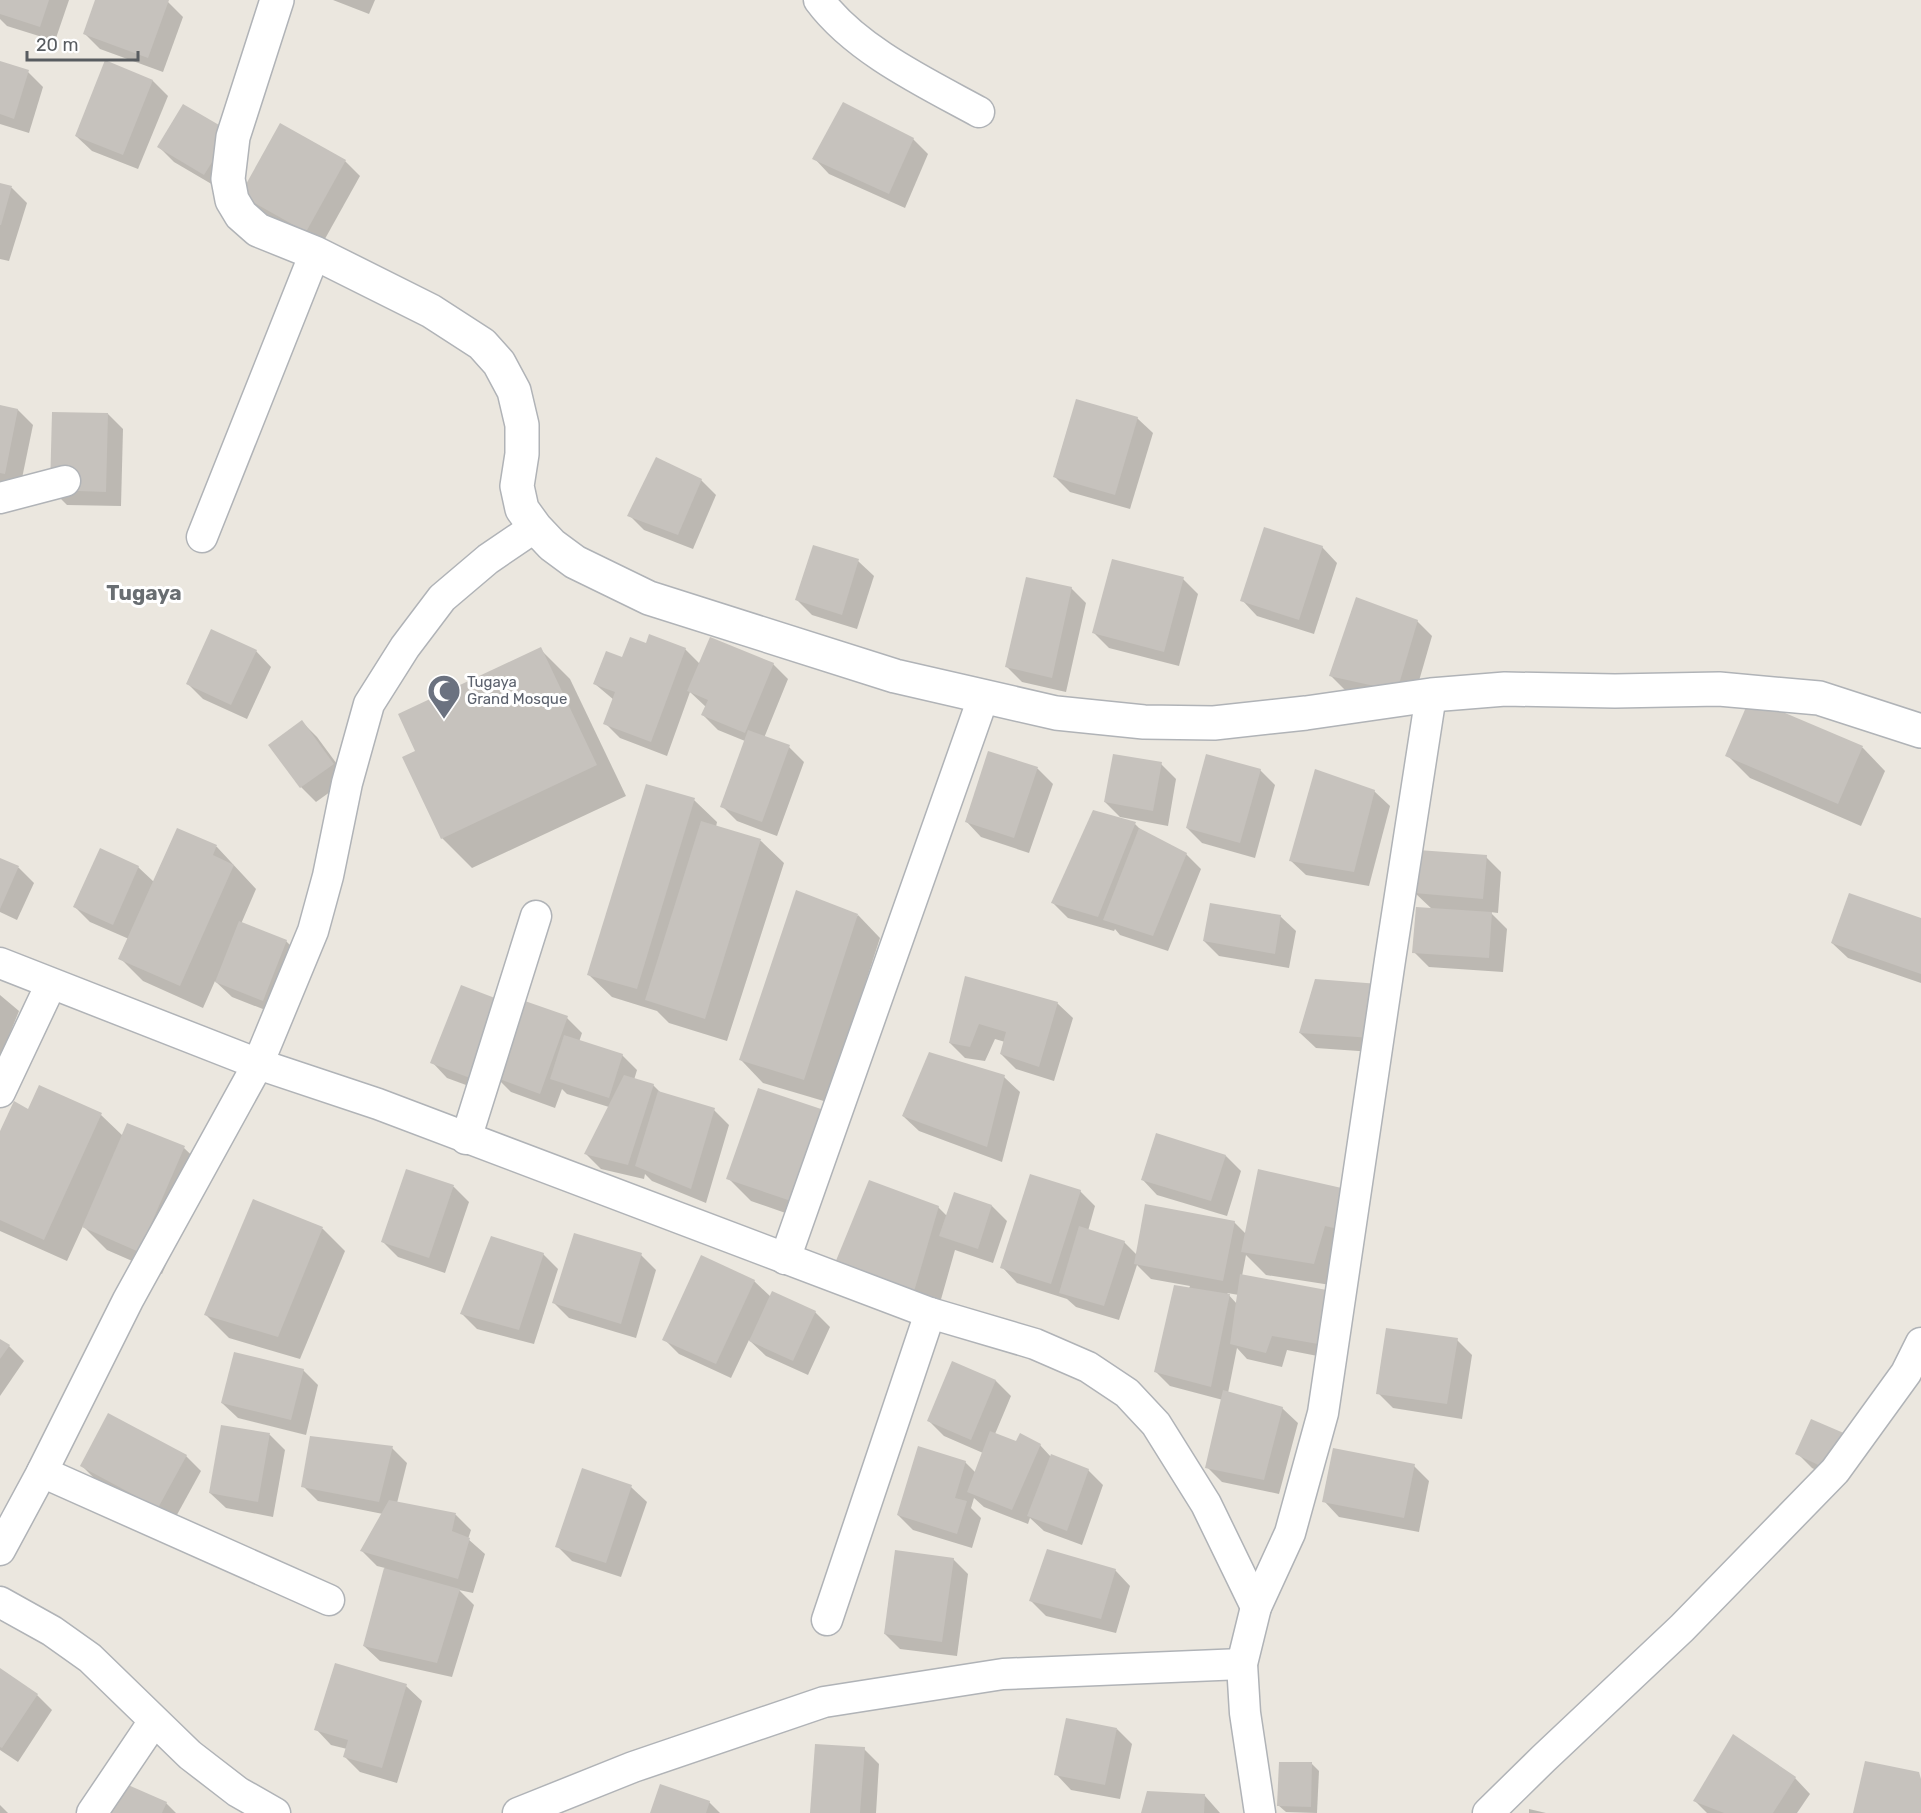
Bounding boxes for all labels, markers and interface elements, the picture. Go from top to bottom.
scale bar [27,24,138,62]
text: 20 m [36,34,78,56]
district label: Tugaya [106,580,182,605]
mosque icon: Tugaya Grand Mosque [426,673,462,720]
place label: Tugaya Grand Mosque [467,673,567,708]

